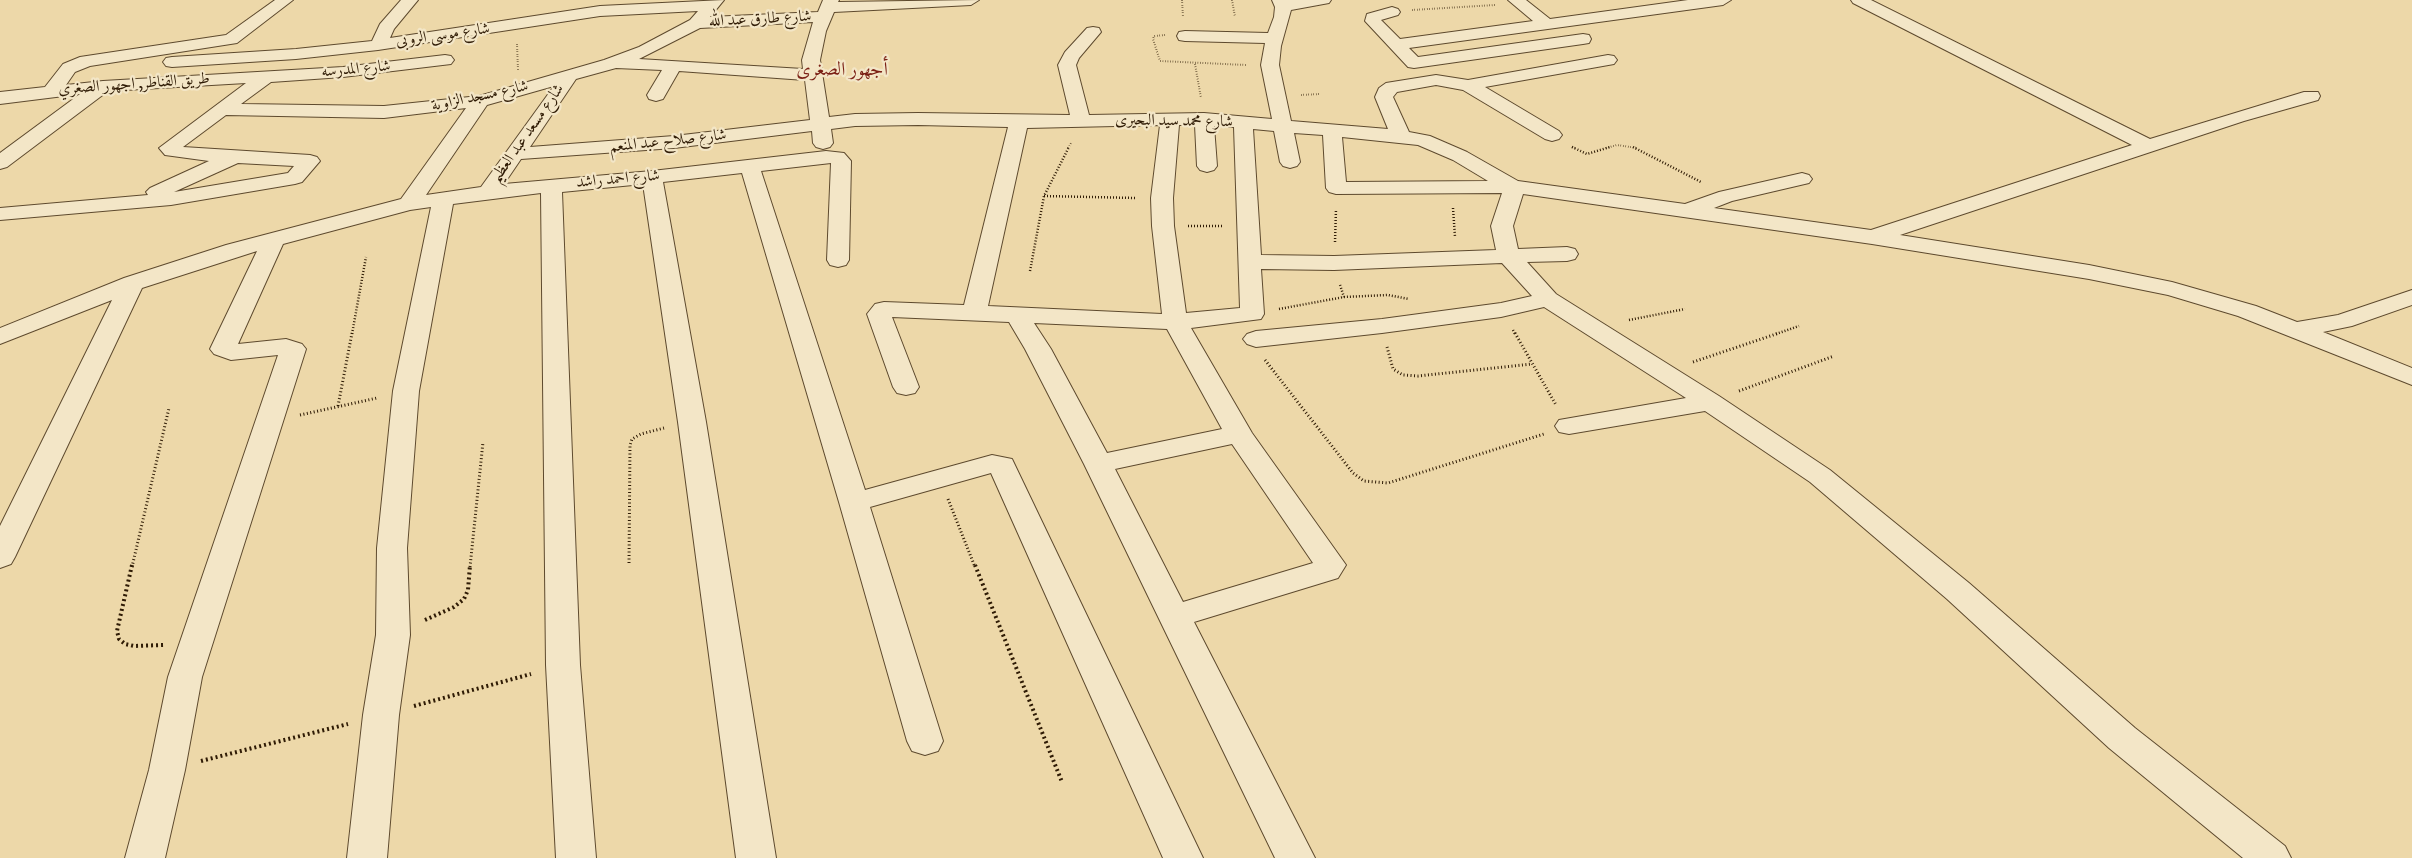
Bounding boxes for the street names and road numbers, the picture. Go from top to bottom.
street label: شارع طارق عبد الله [708,8,812,32]
street label: شارع موسى الروبى [395,20,491,52]
street label: شارع المدرسه [321,57,391,83]
street label: طريق القناطر, اجهور الصغري [58,70,210,100]
street label: شارع مسجد الزاوية [430,77,530,117]
street label: شارع مسعد عبد العظيم [487,81,569,187]
street label: شارع محمد سيد البحيرى [1115,111,1233,133]
street label: شارع صلاح عبد المنعم [609,126,727,158]
street label: شارع احمد راشد [575,167,661,193]

